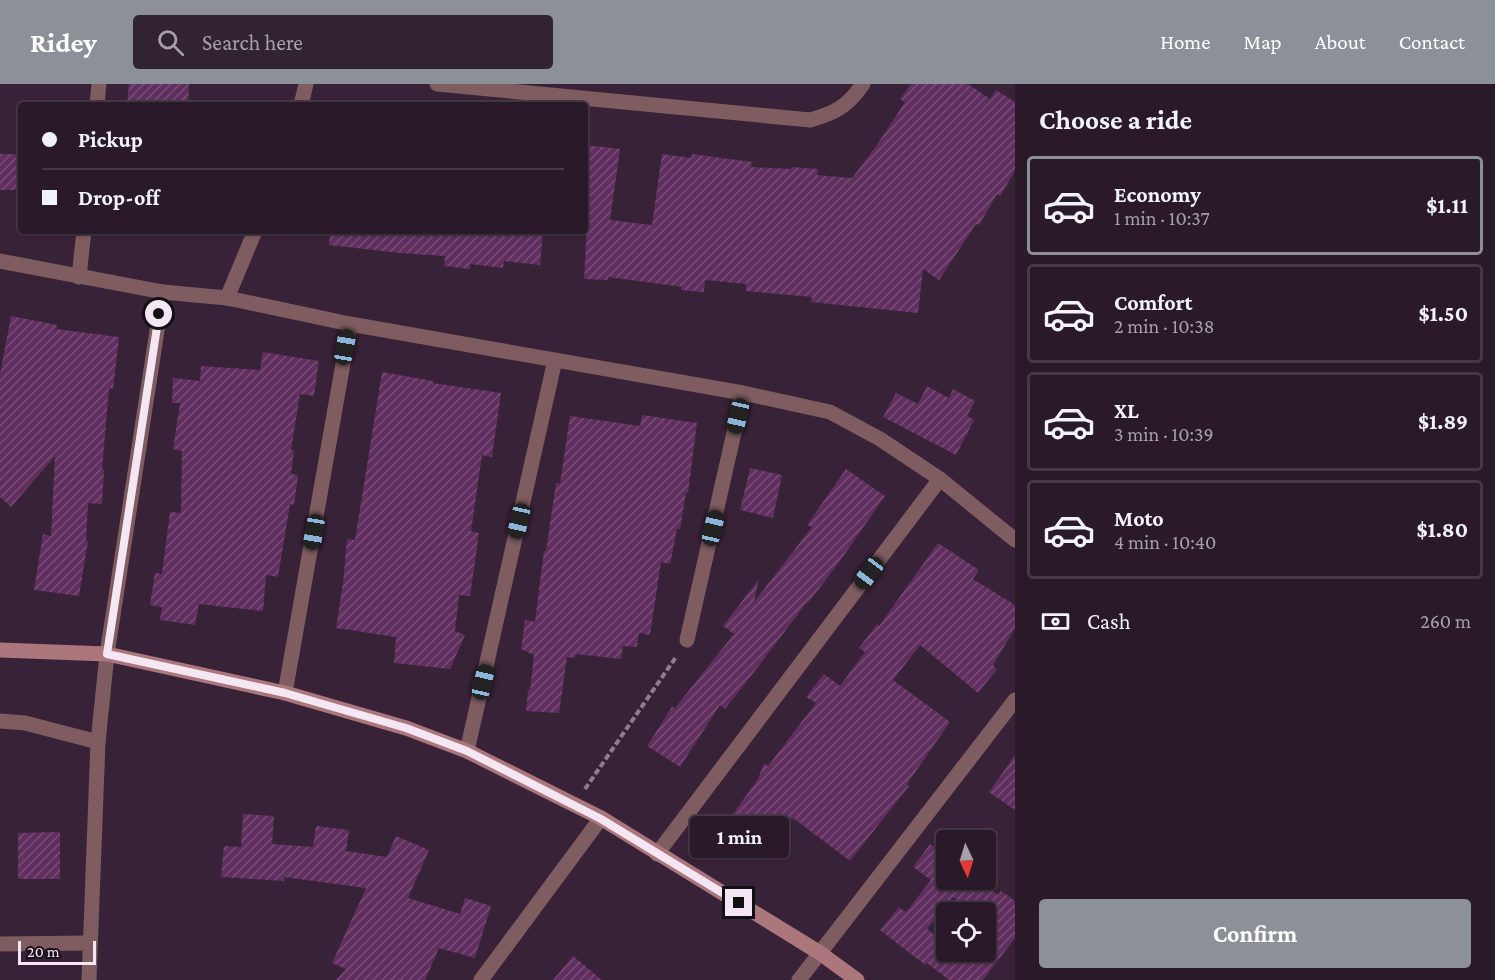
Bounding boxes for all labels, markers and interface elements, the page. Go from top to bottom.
search box [133,15,553,69]
icon: search [154,26,187,59]
text: Ridey [30,27,97,58]
text: Search here [202,30,303,55]
text: Home [1160,30,1210,54]
text: Map [1243,30,1282,54]
text: About [1315,30,1366,54]
text: Contact [1399,30,1465,54]
text: Choose a ride [1039,105,1192,135]
text: Pickup [78,127,143,152]
icon: car [1042,179,1096,233]
text: Economy [1114,182,1201,207]
text: Drop-off [78,185,160,210]
text: $1.11 [1426,193,1468,218]
text: 1 min · 10:37 [1114,207,1210,229]
icon: car [1042,287,1096,341]
text: Comfort [1114,290,1192,315]
route start [145,300,172,327]
text: $1.50 [1419,301,1468,326]
text: 2 min · 10:38 [1114,315,1214,337]
car [333,328,357,366]
icon: car [1042,395,1096,449]
car [725,396,751,436]
text: XL [1114,398,1139,423]
text: $1.89 [1418,409,1468,434]
text: 3 min · 10:39 [1114,423,1214,445]
car [506,501,532,541]
icon: car [1042,503,1096,557]
text: Moto [1114,506,1164,531]
car [700,508,726,548]
car [302,513,326,551]
text: $1.80 [1416,517,1468,542]
text: 4 min · 10:40 [1114,531,1216,553]
car [851,553,887,593]
icon: cash [1039,605,1072,638]
text: Cash [1087,609,1131,634]
text: 260 m [1420,610,1471,632]
car [470,662,496,702]
callout: 1 min [690,816,789,858]
text: 1 min [717,826,762,848]
north arrow [936,830,996,890]
map controls [936,830,996,962]
route end [725,889,752,916]
button: Confirm [1039,899,1471,968]
button: locate [936,902,996,962]
scale bar [18,938,96,966]
text: 20 m [27,943,60,960]

